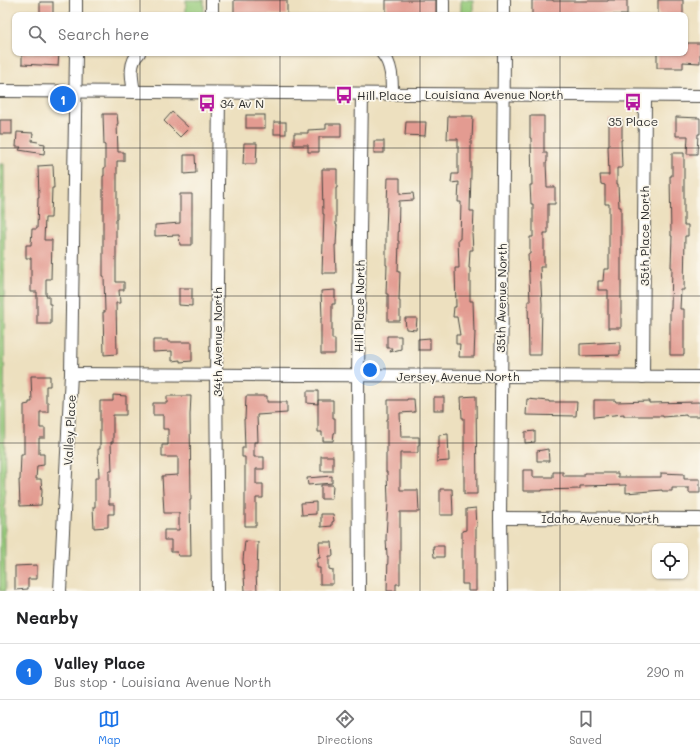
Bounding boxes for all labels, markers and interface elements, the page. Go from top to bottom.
search box [12,12,688,56]
icon: search [26,23,48,45]
text: Search here [58,24,149,44]
pin: 1 [50,84,76,114]
bus stop icon: Hill Place [334,85,354,105]
street label: Louisiana Avenue North [425,86,563,102]
place label: Hill Place [357,87,411,103]
bus stop icon: 35 Place [623,92,643,112]
bus stop icon: 34 Av N [197,93,217,113]
place label: 34 Av N [220,95,264,111]
place label: 35 Place [608,113,658,129]
street label: 35th Place North [636,186,652,286]
street label: 35th Avenue North [492,243,510,353]
street label: Hill Place North [350,259,368,352]
street label: 34th Avenue North [209,287,225,397]
your location [360,360,380,380]
street label: Jersey Avenue North [397,368,520,384]
street label: Valley Place [59,394,79,466]
street label: Idaho Avenue North [541,510,659,526]
map controls [652,543,688,579]
button: locate [652,543,688,579]
text: Nearby [16,606,78,628]
text: Valley Place [54,653,145,673]
text: 1 [26,663,32,680]
text: 290 m [647,663,684,680]
text: Bus stop · Louisiana Avenue North [54,673,271,690]
tab: Map [98,708,121,747]
tab: Directions [317,708,373,747]
tab: Saved [569,708,602,747]

